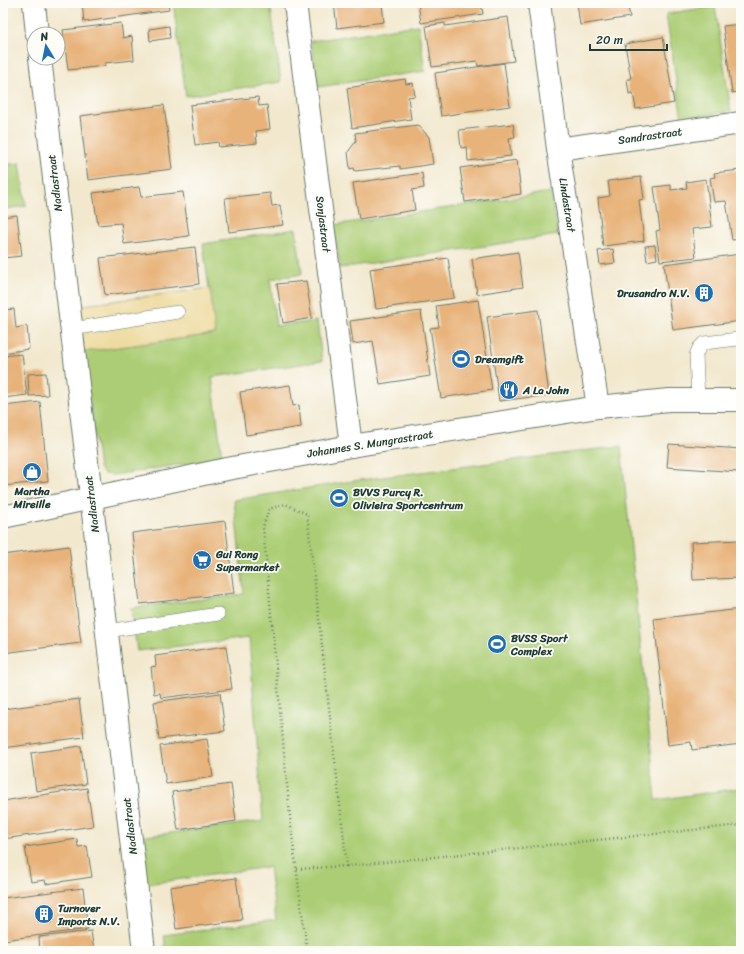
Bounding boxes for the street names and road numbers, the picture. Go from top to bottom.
street label: Sandrastraat [617,122,683,150]
street label: Nadiastraat [42,153,68,213]
street label: Lindastraat [553,177,581,234]
street label: Sonjastraat [310,195,336,254]
street label: Johannes S. Mungrastraat [305,425,435,463]
street label: Nadiastraat [79,474,105,534]
street label: Nadiastraat [117,796,143,856]

